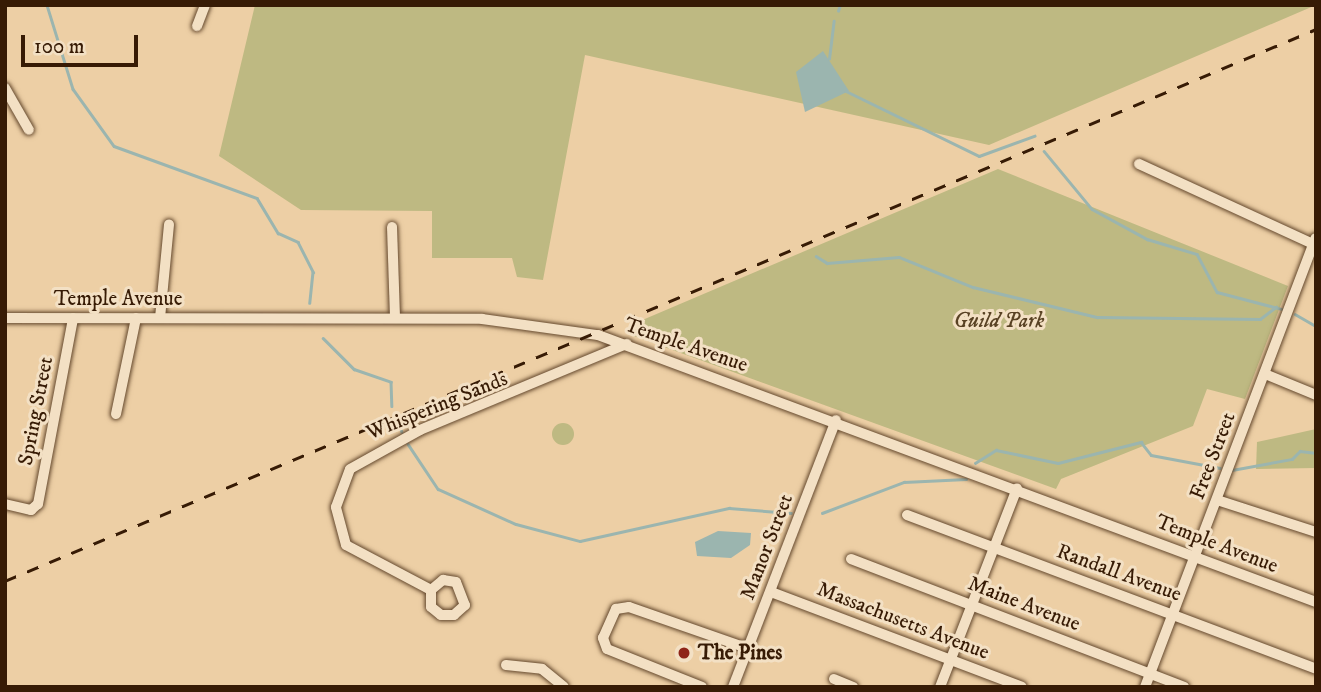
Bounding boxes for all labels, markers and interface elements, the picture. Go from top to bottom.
scale bar [24,21,142,65]
text: 100 m [34,34,85,60]
street label: Temple Avenue [54,286,182,312]
park label: Guild Park [954,308,1044,334]
street label: Temple Avenue [621,312,751,378]
street label: Spring Street [13,355,59,467]
street label: Whispering Sands [363,366,511,446]
street label: Free Street [1185,409,1241,503]
street label: Manor Street [735,491,799,603]
street label: Temple Avenue [1152,509,1282,579]
street label: Randall Avenue [1053,539,1185,607]
street label: Maine Avenue [964,571,1084,637]
street label: Massachusetts Avenue [813,577,993,665]
place label: The Pines [698,640,782,666]
marker: The Pines [676,645,692,661]

